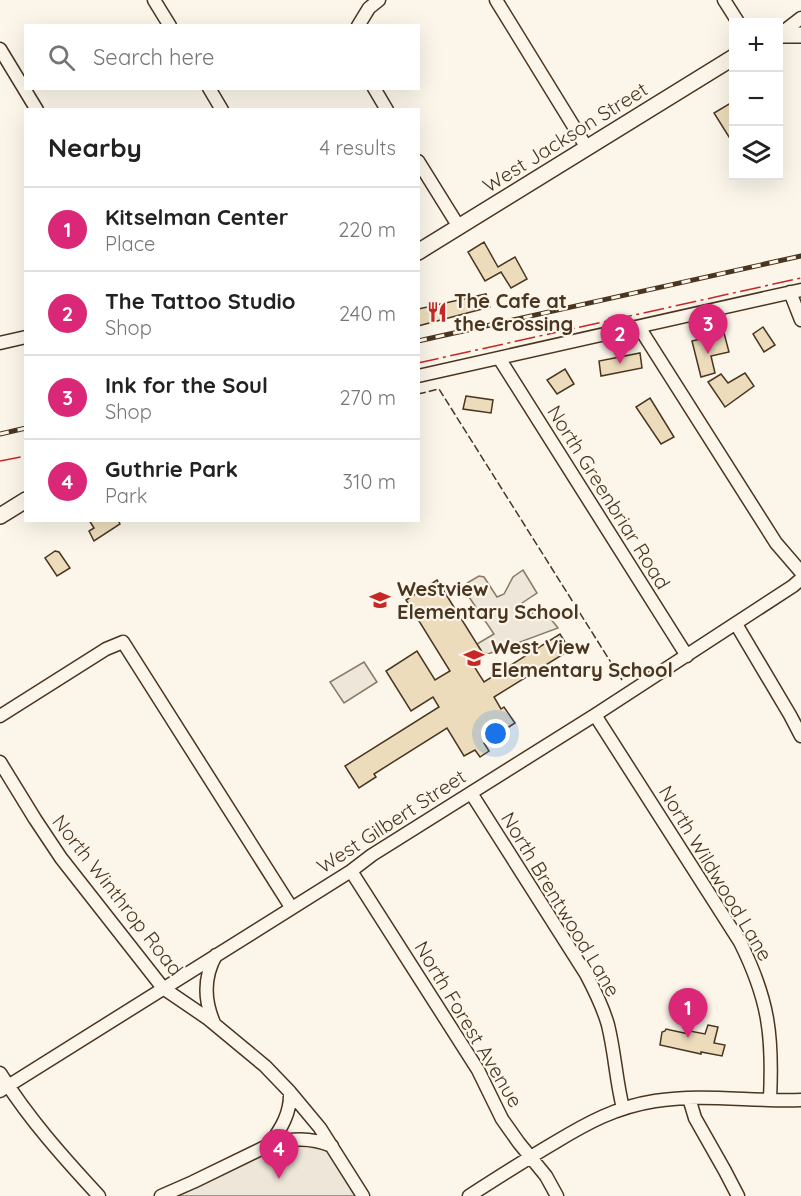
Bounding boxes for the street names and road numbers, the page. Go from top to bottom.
street label: West Jackson Street [478,76,652,198]
street label: North Greenbriar Road [542,400,676,594]
street label: West Gilbert Street [312,763,470,879]
street label: North Wildwood Lane [654,781,778,965]
street label: North Brentwood Lane [496,807,626,1001]
street label: North Winthrop Road [47,809,189,981]
street label: North Forest Avenue [409,936,529,1112]

